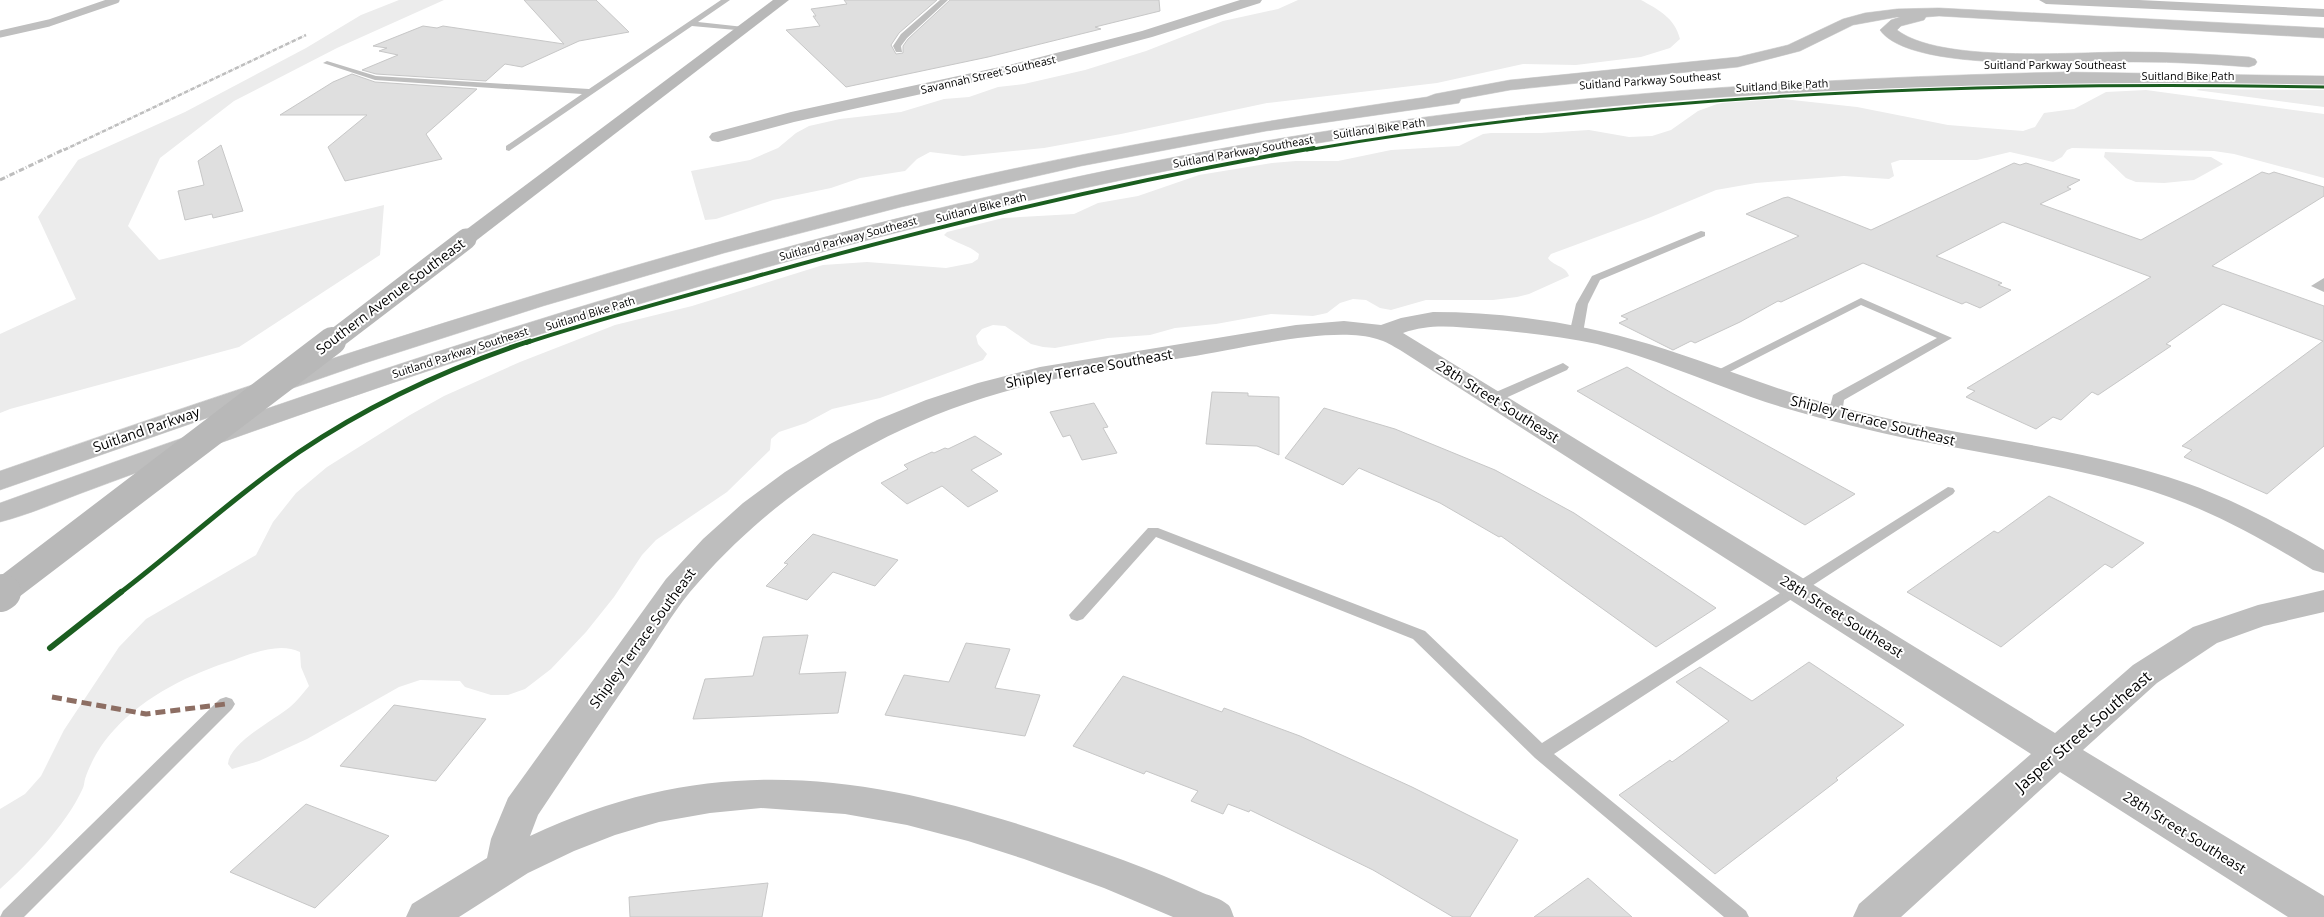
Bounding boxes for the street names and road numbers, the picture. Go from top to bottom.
street label: Savannah Street Southeast [919,51,1057,97]
street label: Suitland Parkway Southeast [1984,57,2126,72]
street label: Suitland Parkway Southeast [1579,68,1722,92]
street label: Suitland Bike Path [2142,68,2234,83]
street label: Suitland Bike Path [1735,75,1829,95]
street label: Suitland Bike Path [1332,114,1426,142]
street label: Suitland Parkway Southeast [1172,131,1314,171]
street label: Suitland Bike Path [934,188,1028,226]
street label: Suitland Parkway Southeast [777,212,919,264]
street label: Southern Avenue Southeast [312,234,468,358]
street label: Suitland Bike Path [543,292,637,334]
street label: Suitland Parkway Southeast [390,323,530,381]
street label: Shipley Terrace Southeast [1004,344,1174,392]
street label: 28th Street Southeast [1433,355,1563,447]
street label: Shipley Terrace Southeast [1789,390,1957,450]
street label: Suitland Parkway [90,401,203,456]
street label: Shipley Terrace Southeast [585,564,699,712]
street label: 28th Street Southeast [1777,570,1907,662]
street label: Jasper Street Southeast [2009,665,2156,798]
street label: 28th Street Southeast [2120,786,2250,878]

